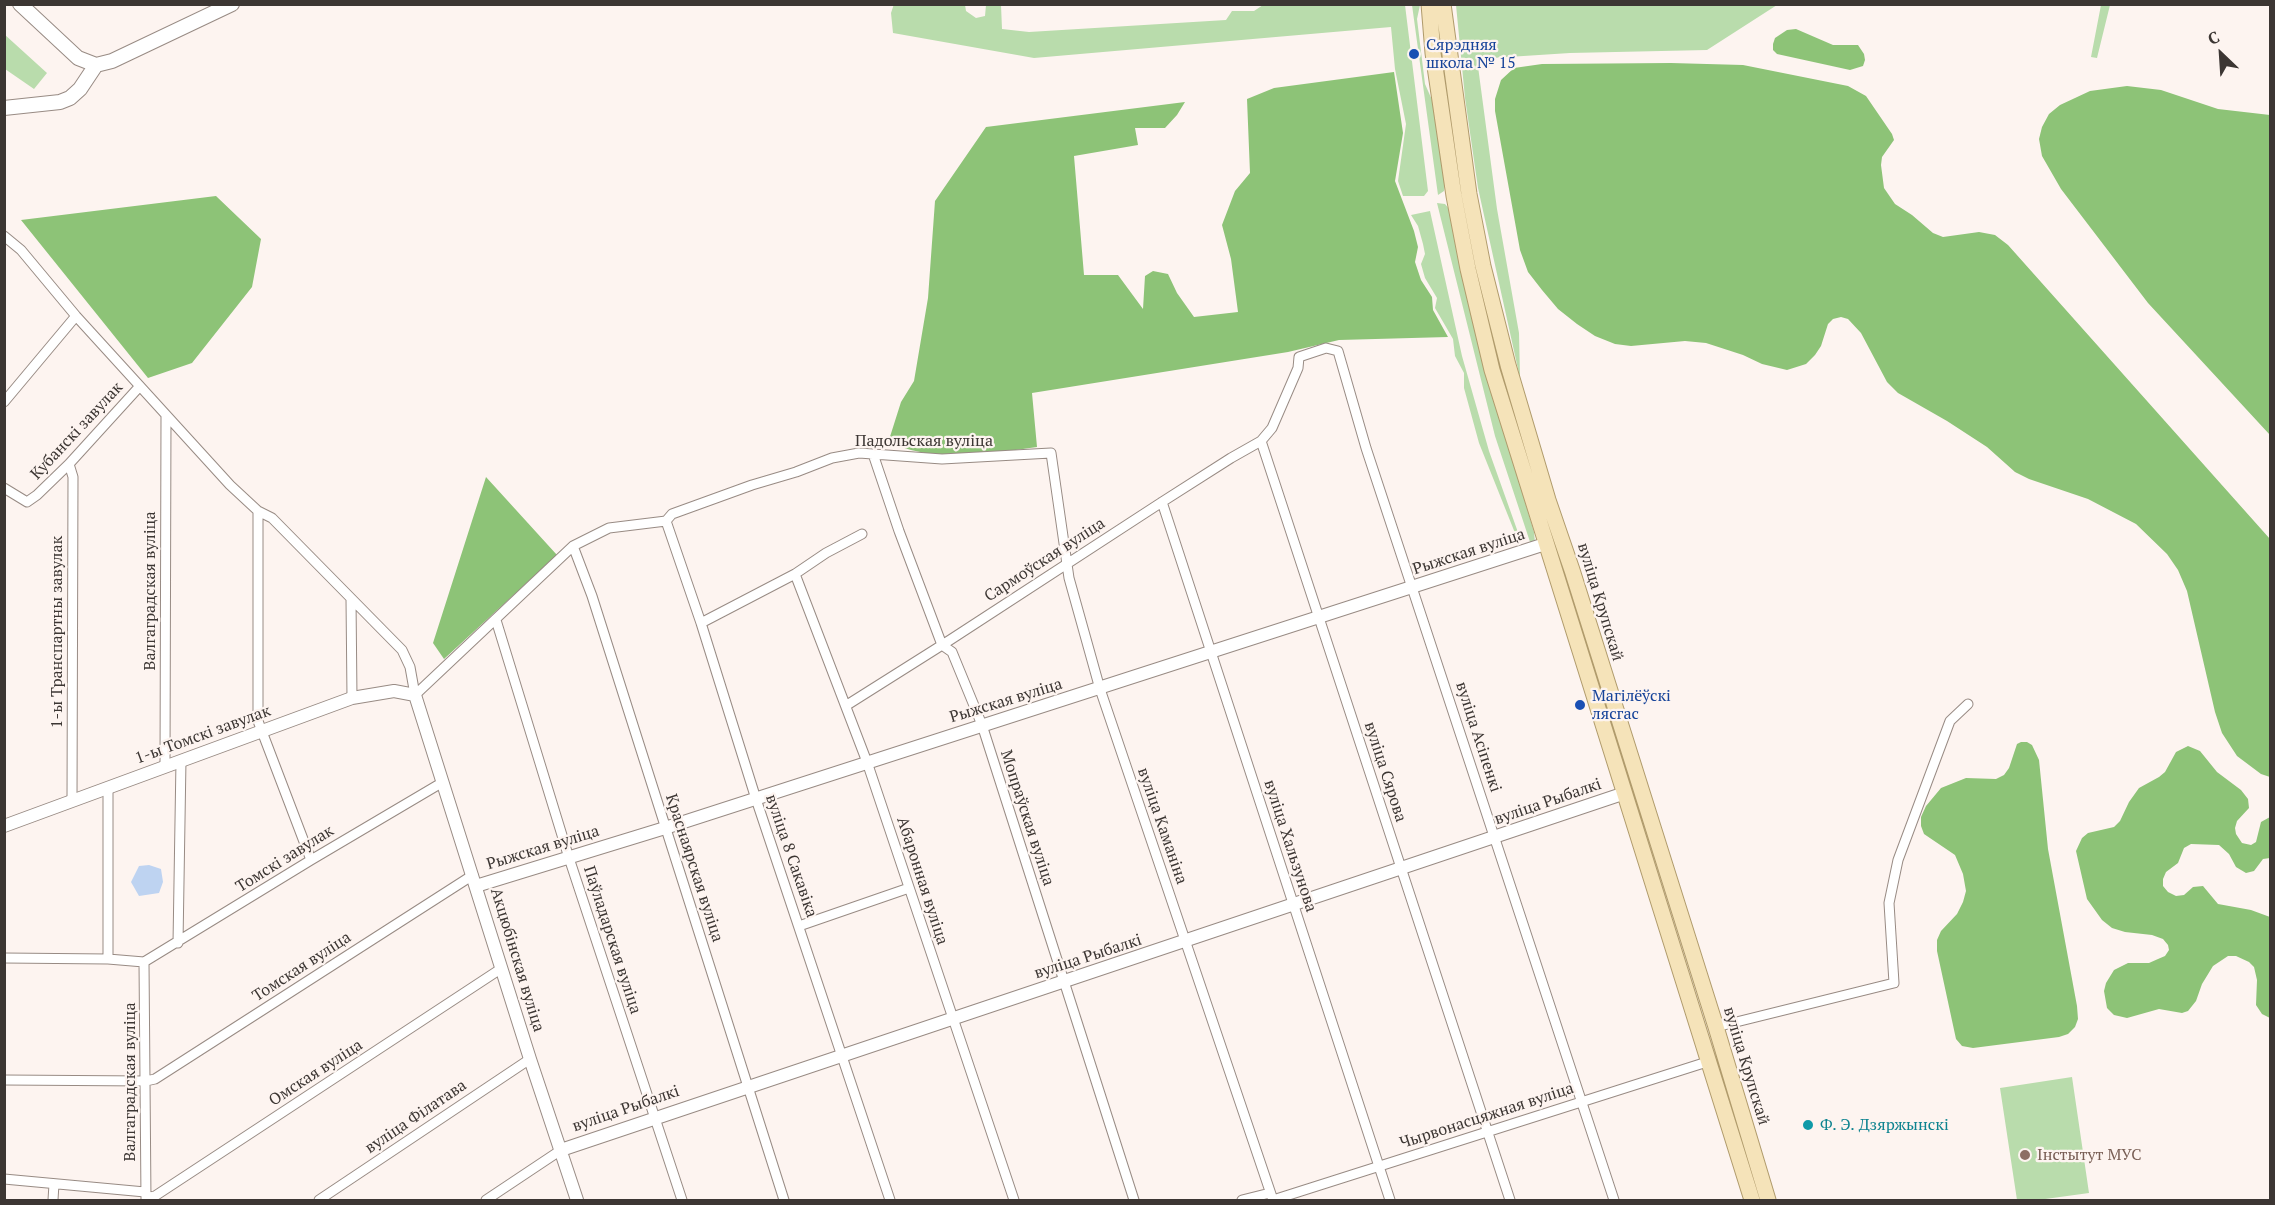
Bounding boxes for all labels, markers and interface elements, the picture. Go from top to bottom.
north arrow [2191,24,2251,84]
text: С [2204,26,2223,50]
place label: Сярэдняя школа № 15 [1426,35,1516,73]
marker: Сярэдняя школа № 15 [1407,47,1421,61]
street label: Кубанскі завулак [27,378,127,484]
street label: Падольская вуліца [855,431,993,451]
street label: Валгаградская вуліца [140,512,160,670]
street label: Сармоўская вуліца [981,514,1109,606]
street label: Рыжская вуліца [1410,525,1528,579]
street label: 1-ы Транспартны завулак [47,536,67,728]
street label: вуліца Крупскай [1573,541,1627,663]
street label: Рыжская вуліца [947,675,1065,727]
street label: вуліца Асіпенкі [1451,679,1505,795]
place label: Магілёўскі лясгас [1592,686,1671,724]
marker: Магілёўскі лясгас [1573,698,1587,712]
street label: 1-ы Томскі завулак [133,702,273,768]
street label: вуліца Сярова [1360,719,1410,825]
street label: Мопраўская вуліца [996,748,1058,888]
street label: вуліца Каманіна [1133,765,1191,887]
street label: вуліца Рыбалкі [1492,775,1604,829]
street label: вуліца Хальзунова [1260,777,1320,915]
street label: Краснаярская вуліца [661,792,727,944]
street label: вуліца 8 Сакавіка [761,792,821,920]
street label: Абаронная вуліца [892,815,952,947]
street label: Томскі завулак [233,821,337,897]
street label: Рыжская вуліца [484,822,602,874]
street label: Паўладарская вуліца [579,864,645,1016]
street label: Акцюбінская вуліца [486,886,548,1034]
street label: Томская вуліца [249,928,355,1006]
street label: вуліца Рыбалкі [1032,931,1144,983]
street label: Валгаградская вуліца [120,1003,140,1161]
street label: вуліца Крупскай [1719,1005,1773,1127]
street label: Омская вуліца [266,1036,366,1110]
street label: вуліца Філатава [362,1076,470,1158]
street label: Чырвонасцяжная вуліца [1398,1079,1576,1153]
street label: вуліца Рыбалкі [570,1082,682,1136]
place label: Ф. Э. Дзяржынскі [1820,1115,1949,1135]
marker: Ф. Э. Дзяржынскі [1801,1118,1815,1132]
place label: Інстытут МУС [2037,1145,2141,1165]
marker: Інстытут МУС [2018,1148,2032,1162]

